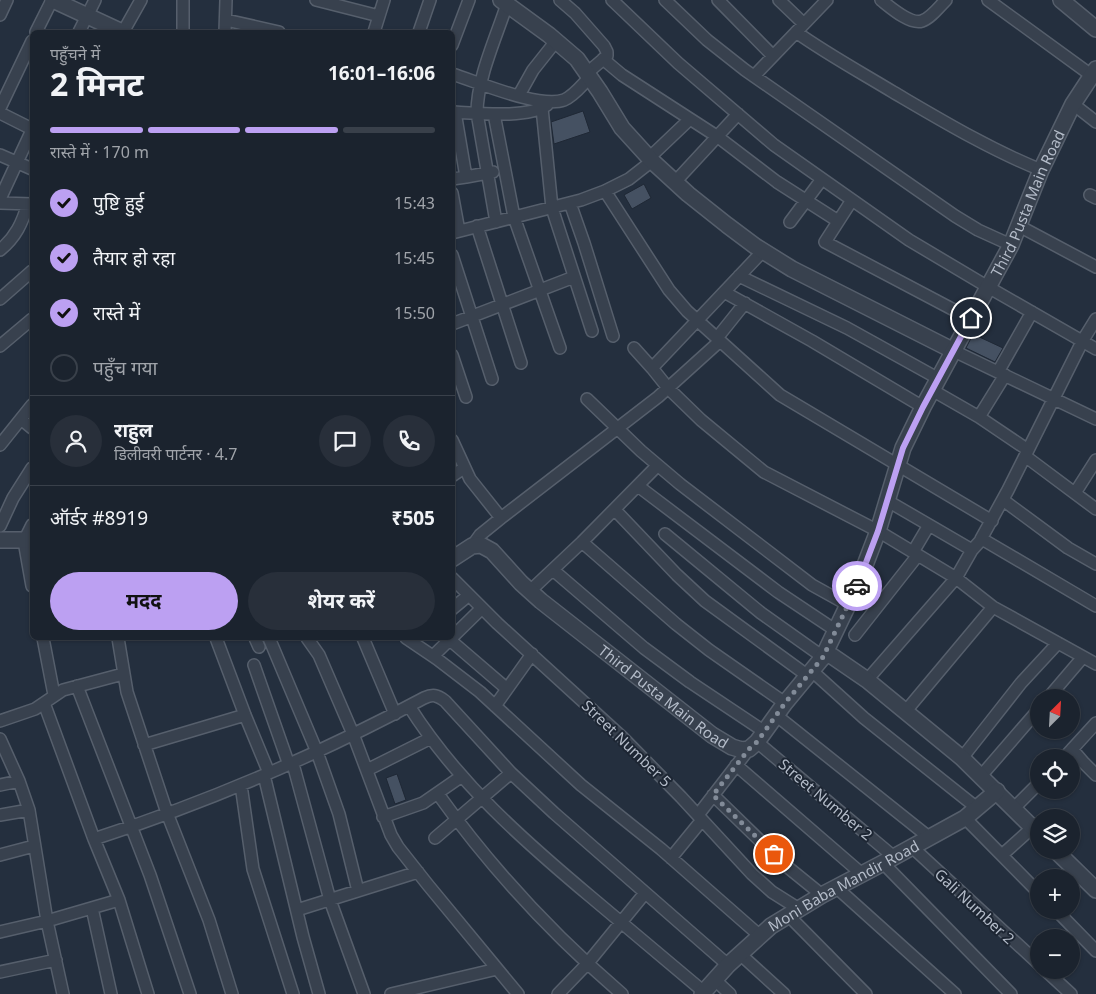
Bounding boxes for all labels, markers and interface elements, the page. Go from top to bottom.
text: पहुँचने में [50,43,100,65]
text: 16:01–16:06 [328,60,435,86]
text: 2 मिनट [50,62,144,105]
street label: Third Pusta Main Road [986,126,1069,280]
text: रास्ते में · 170 m [50,141,149,163]
icon: check [50,189,78,217]
text: पुष्टि हुई [93,190,144,216]
text: 15:43 [394,192,435,214]
icon: check [50,244,78,272]
text: तैयार हो रहा [93,245,175,271]
text: 15:45 [394,247,435,269]
pin [950,297,992,339]
icon: check [50,299,78,327]
text: रास्ते में [93,300,140,326]
text: 15:50 [394,302,435,324]
icon: home [957,304,985,332]
text: पहुँच गया [93,355,158,381]
button: person [50,415,102,467]
button: chat [319,415,371,467]
button: phone [383,415,435,467]
text: राहुल [114,417,153,443]
text: डिलीवरी पार्टनर · 4.7 [114,443,237,465]
text: ऑर्डर #8919 [50,505,148,531]
text: ₹505 [392,505,435,531]
courier [832,561,882,611]
button: मदद [50,572,238,630]
button: शेयर करें [248,572,435,630]
icon: car [843,572,871,600]
street label: Third Pusta Main Road [595,640,732,753]
north arrow [1030,689,1080,739]
map controls [1030,689,1080,979]
street label: Street Number 5 [578,695,676,791]
button: locate [1030,749,1080,799]
street label: Street Number 2 [775,754,877,844]
button: layers [1030,809,1080,859]
pin [753,833,795,875]
street label: Moni Baba Mandir Road [764,835,922,936]
icon: bag [760,840,788,868]
street label: Gali Number 2 [931,864,1019,948]
button: + [1030,869,1080,919]
button: − [1030,929,1080,979]

